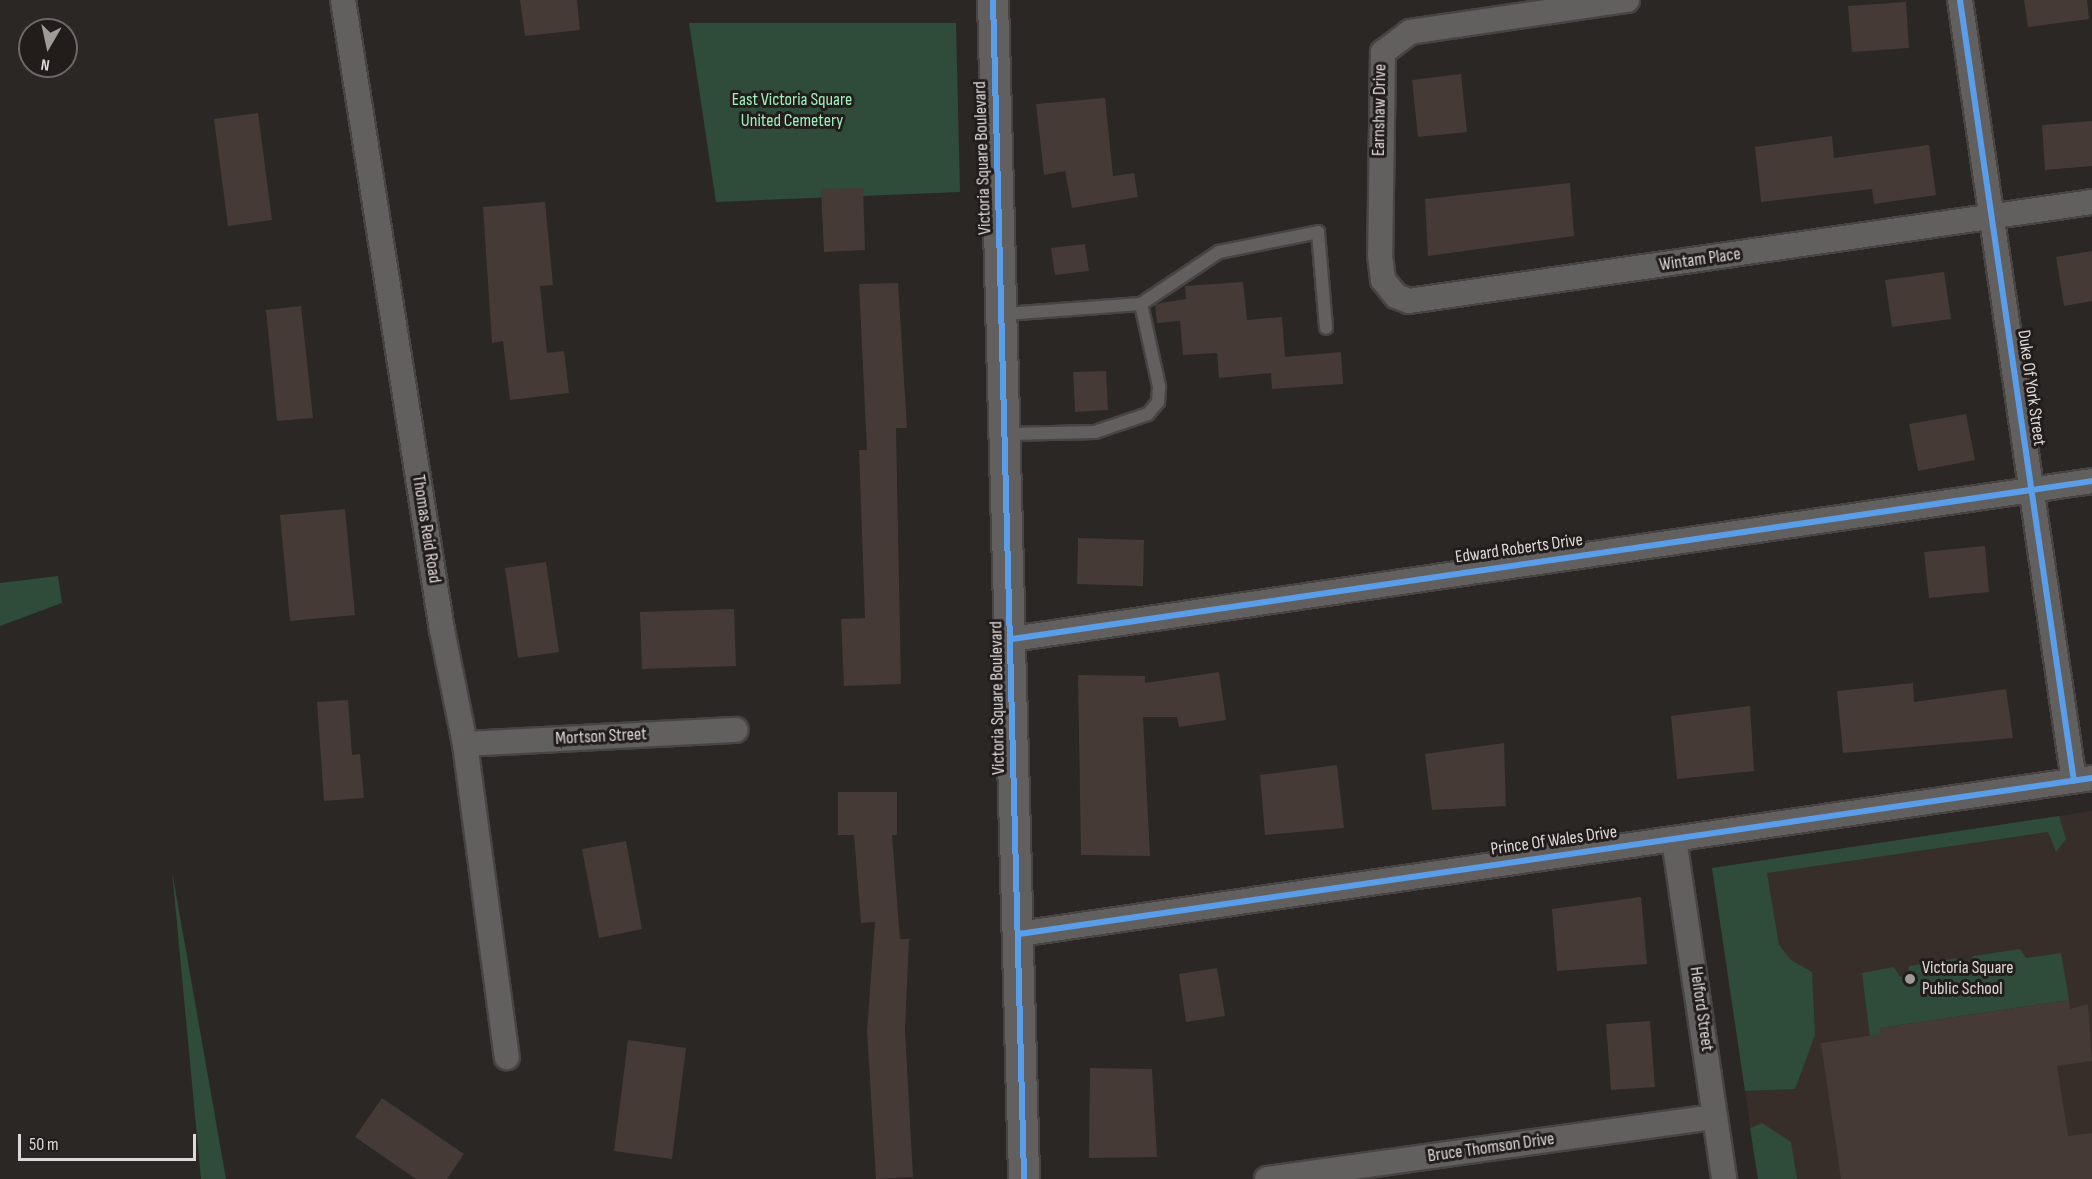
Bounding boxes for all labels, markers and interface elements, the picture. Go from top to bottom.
north arrow [18,18,78,78]
text: N [40,54,51,74]
street label: Earnshaw Drive [1368,64,1392,156]
street label: Victoria Square Boulevard [970,81,996,235]
park label: East Victoria Square United Cemetery [732,90,852,132]
street label: Wintam Place [1658,244,1742,276]
street label: Duke Of York Street [2012,329,2050,447]
street label: Thomas Reid Road [407,473,445,585]
street label: Edward Roberts Drive [1454,529,1584,569]
street label: Victoria Square Boulevard [986,621,1010,775]
street label: Mortson Street [555,724,647,750]
street label: Prince Of Wales Drive [1489,821,1619,861]
place label: Victoria Square Public School [1922,958,2013,1000]
street label: Helford Street [1684,965,1718,1053]
marker: Victoria Square Public School [1903,972,1917,986]
scale bar [21,1122,200,1160]
street label: Bruce Thomson Drive [1426,1128,1556,1168]
text: 50 m [29,1134,59,1155]

